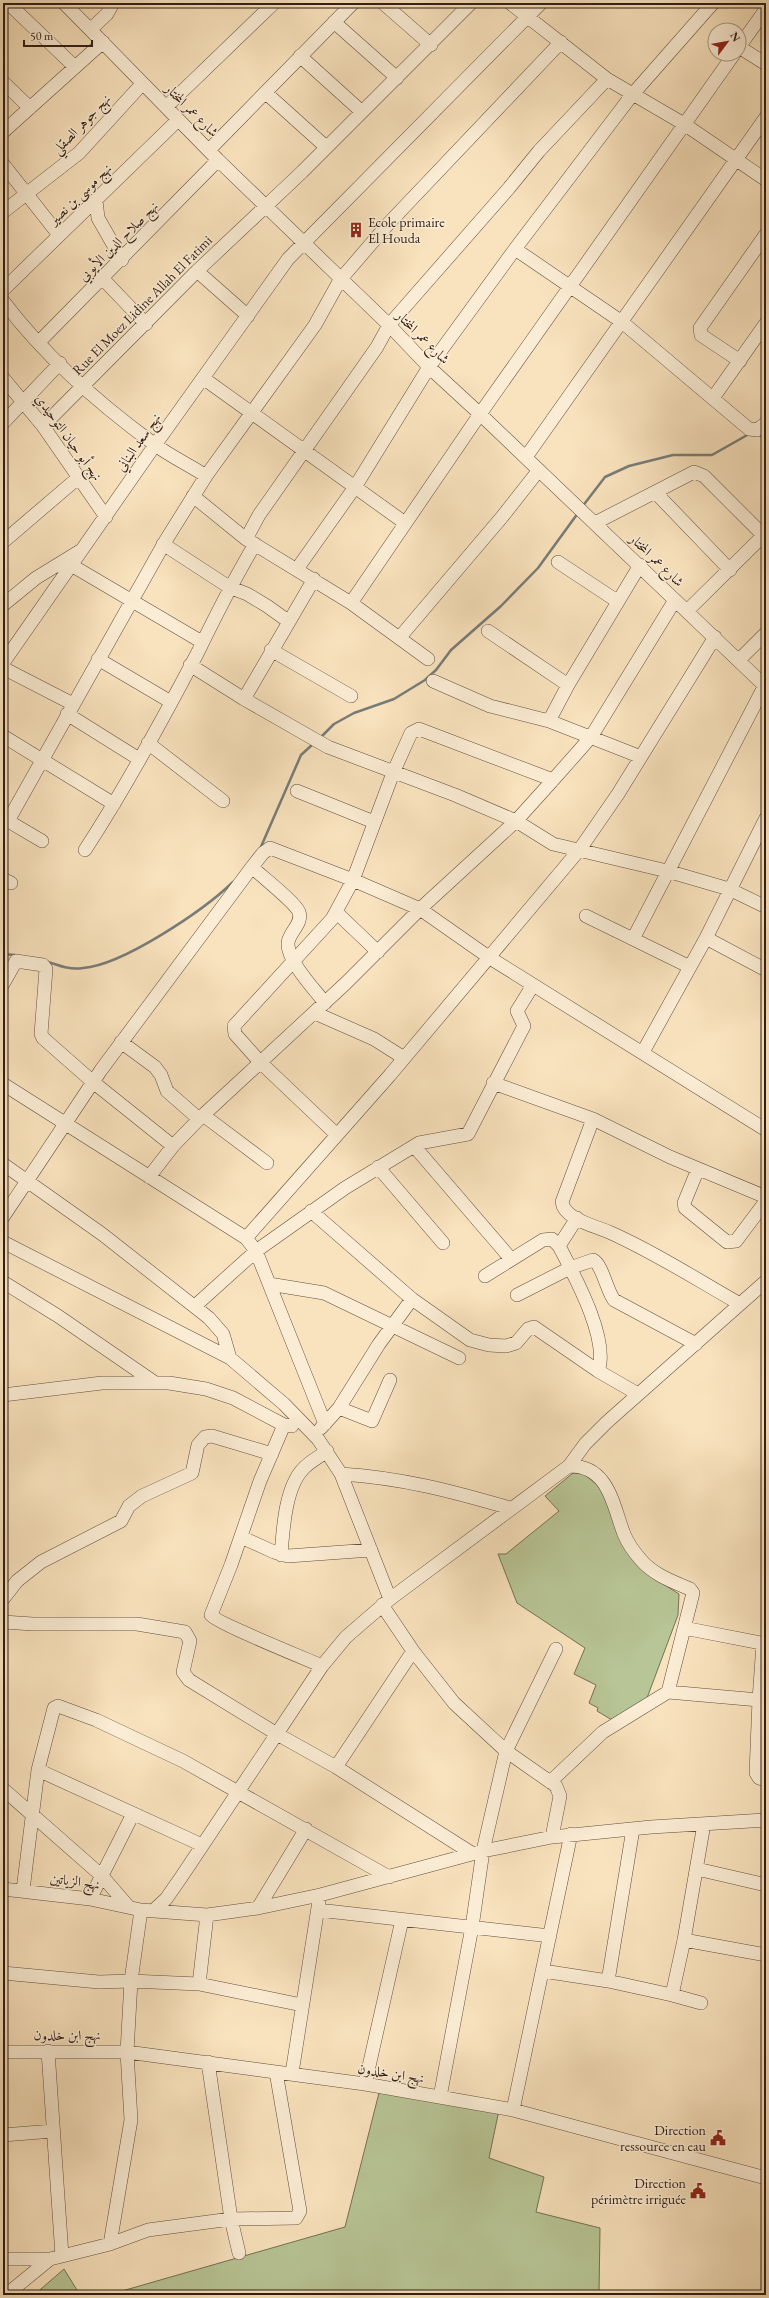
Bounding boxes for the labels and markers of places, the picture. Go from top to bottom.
place label: Ecole primaire El Houda [368,213,445,247]
building icon: Ecole primaire El Houda [347,221,365,239]
place label: Direction ressource en eau [620,2121,707,2155]
public building icon: Direction ressource en eau [709,2129,727,2147]
place label: Direction périmètre irriguée [591,2174,687,2208]
public building icon: Direction périmètre irriguée [689,2182,707,2200]

